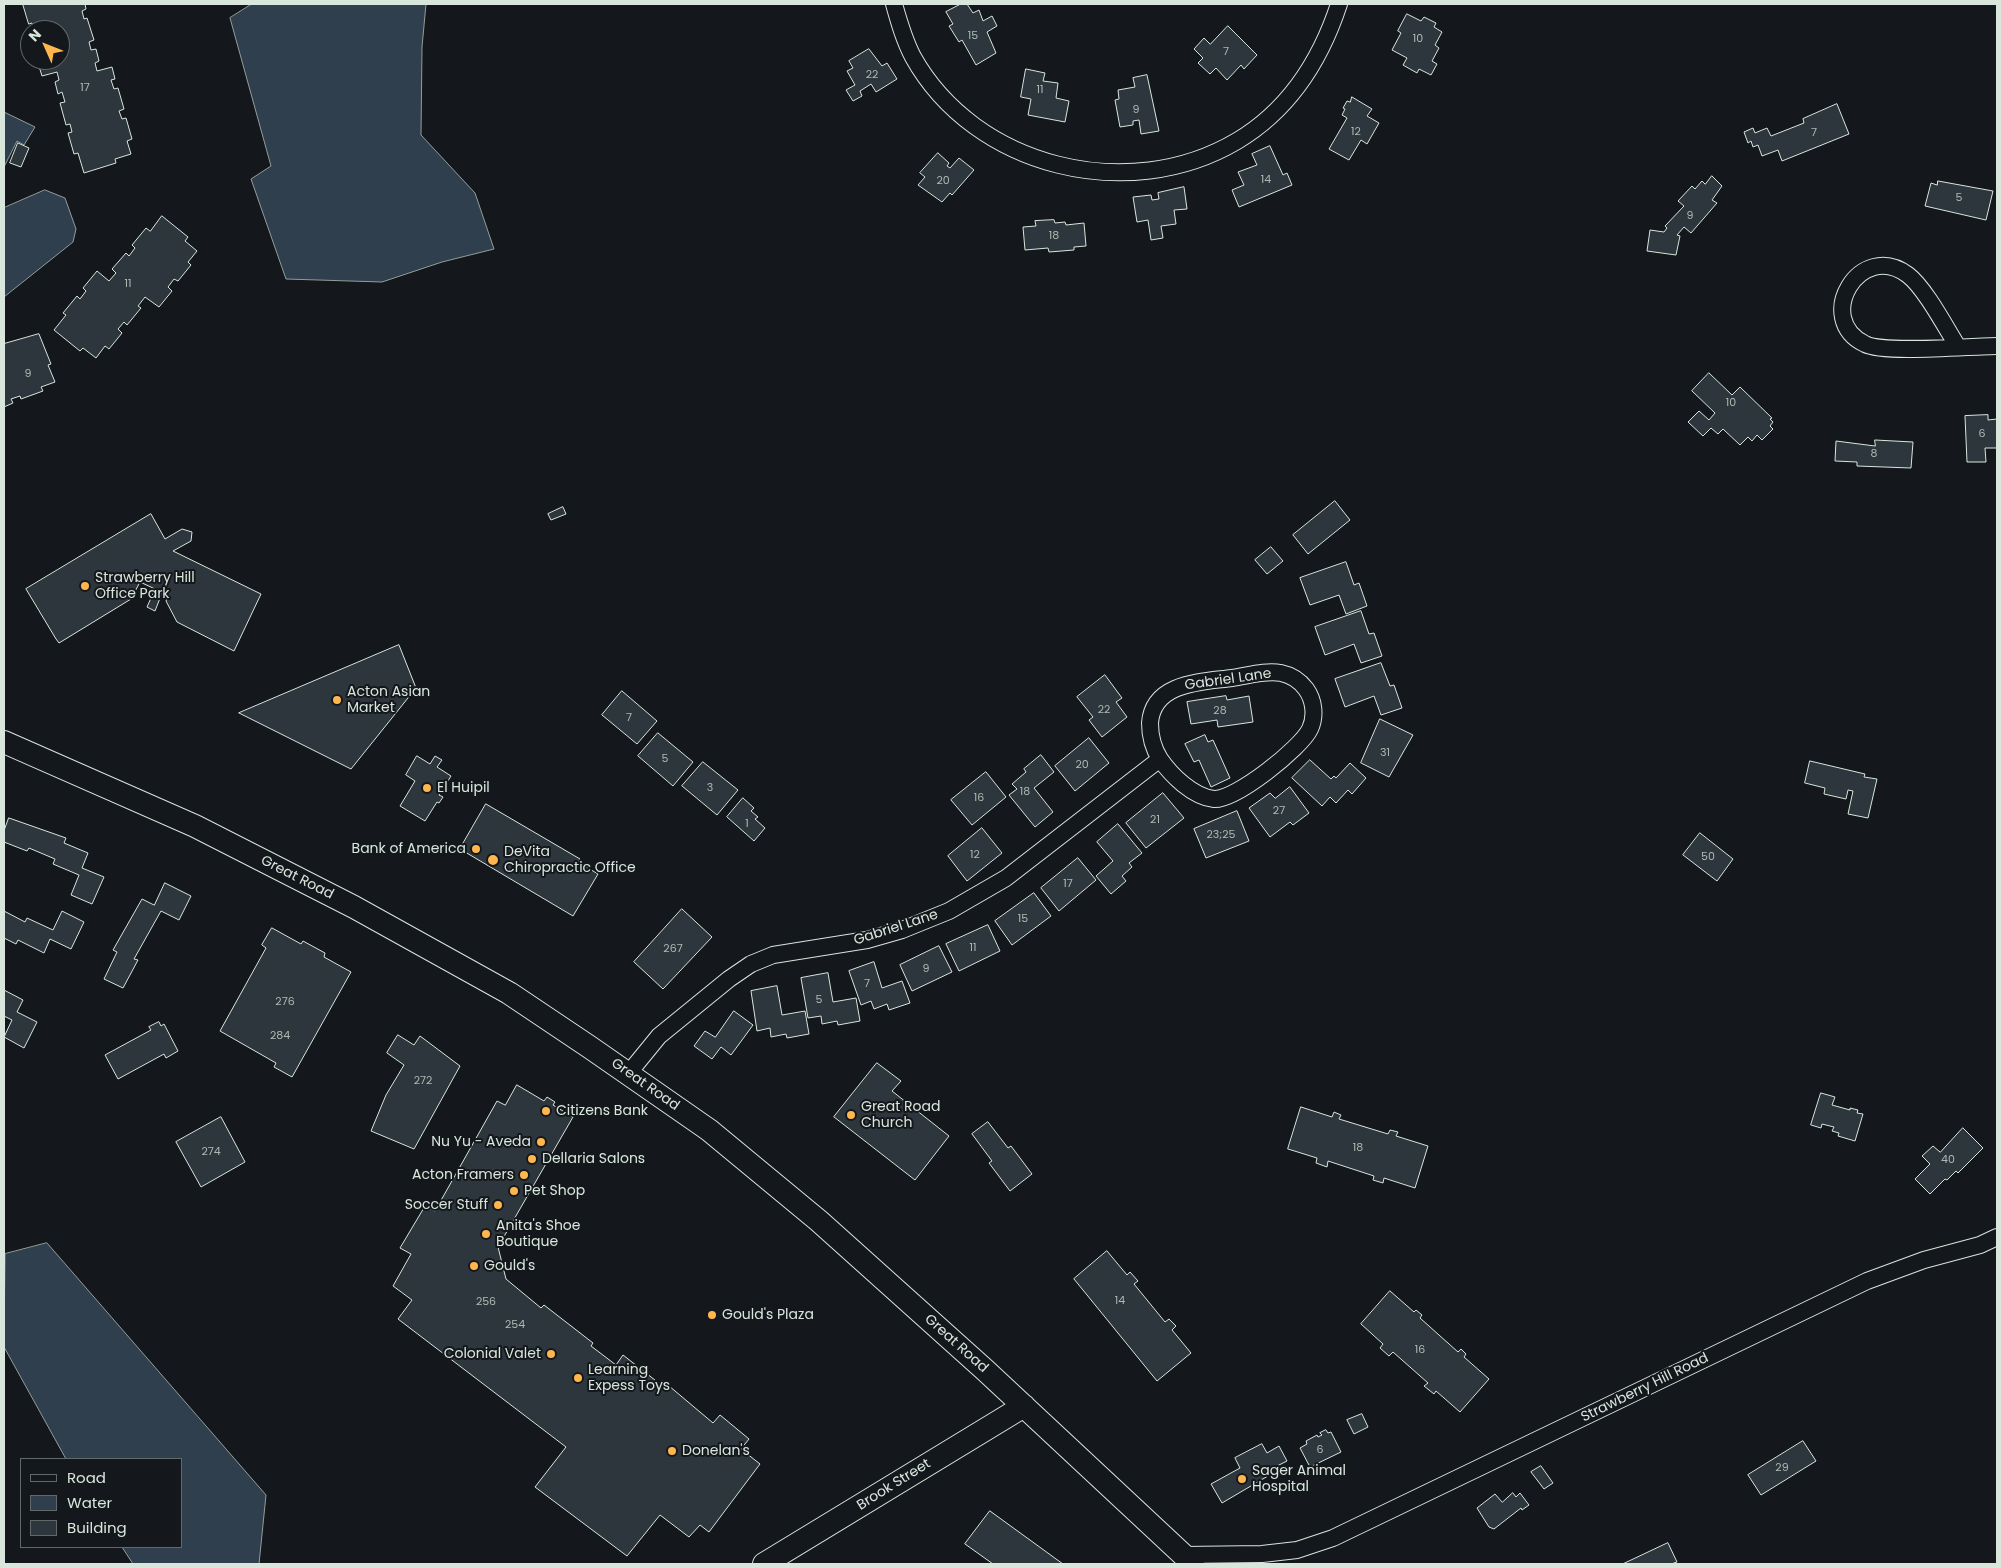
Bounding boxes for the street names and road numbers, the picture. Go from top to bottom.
street label: Gabriel Lane [1184,666,1272,694]
street label: Great Road [258,852,336,904]
street label: Gabriel Lane [852,906,940,950]
street label: Great Road [608,1055,682,1115]
street label: Great Road [921,1311,991,1377]
street label: Strawberry Hill Road [1578,1350,1712,1426]
street label: Brook Street [854,1456,934,1514]

